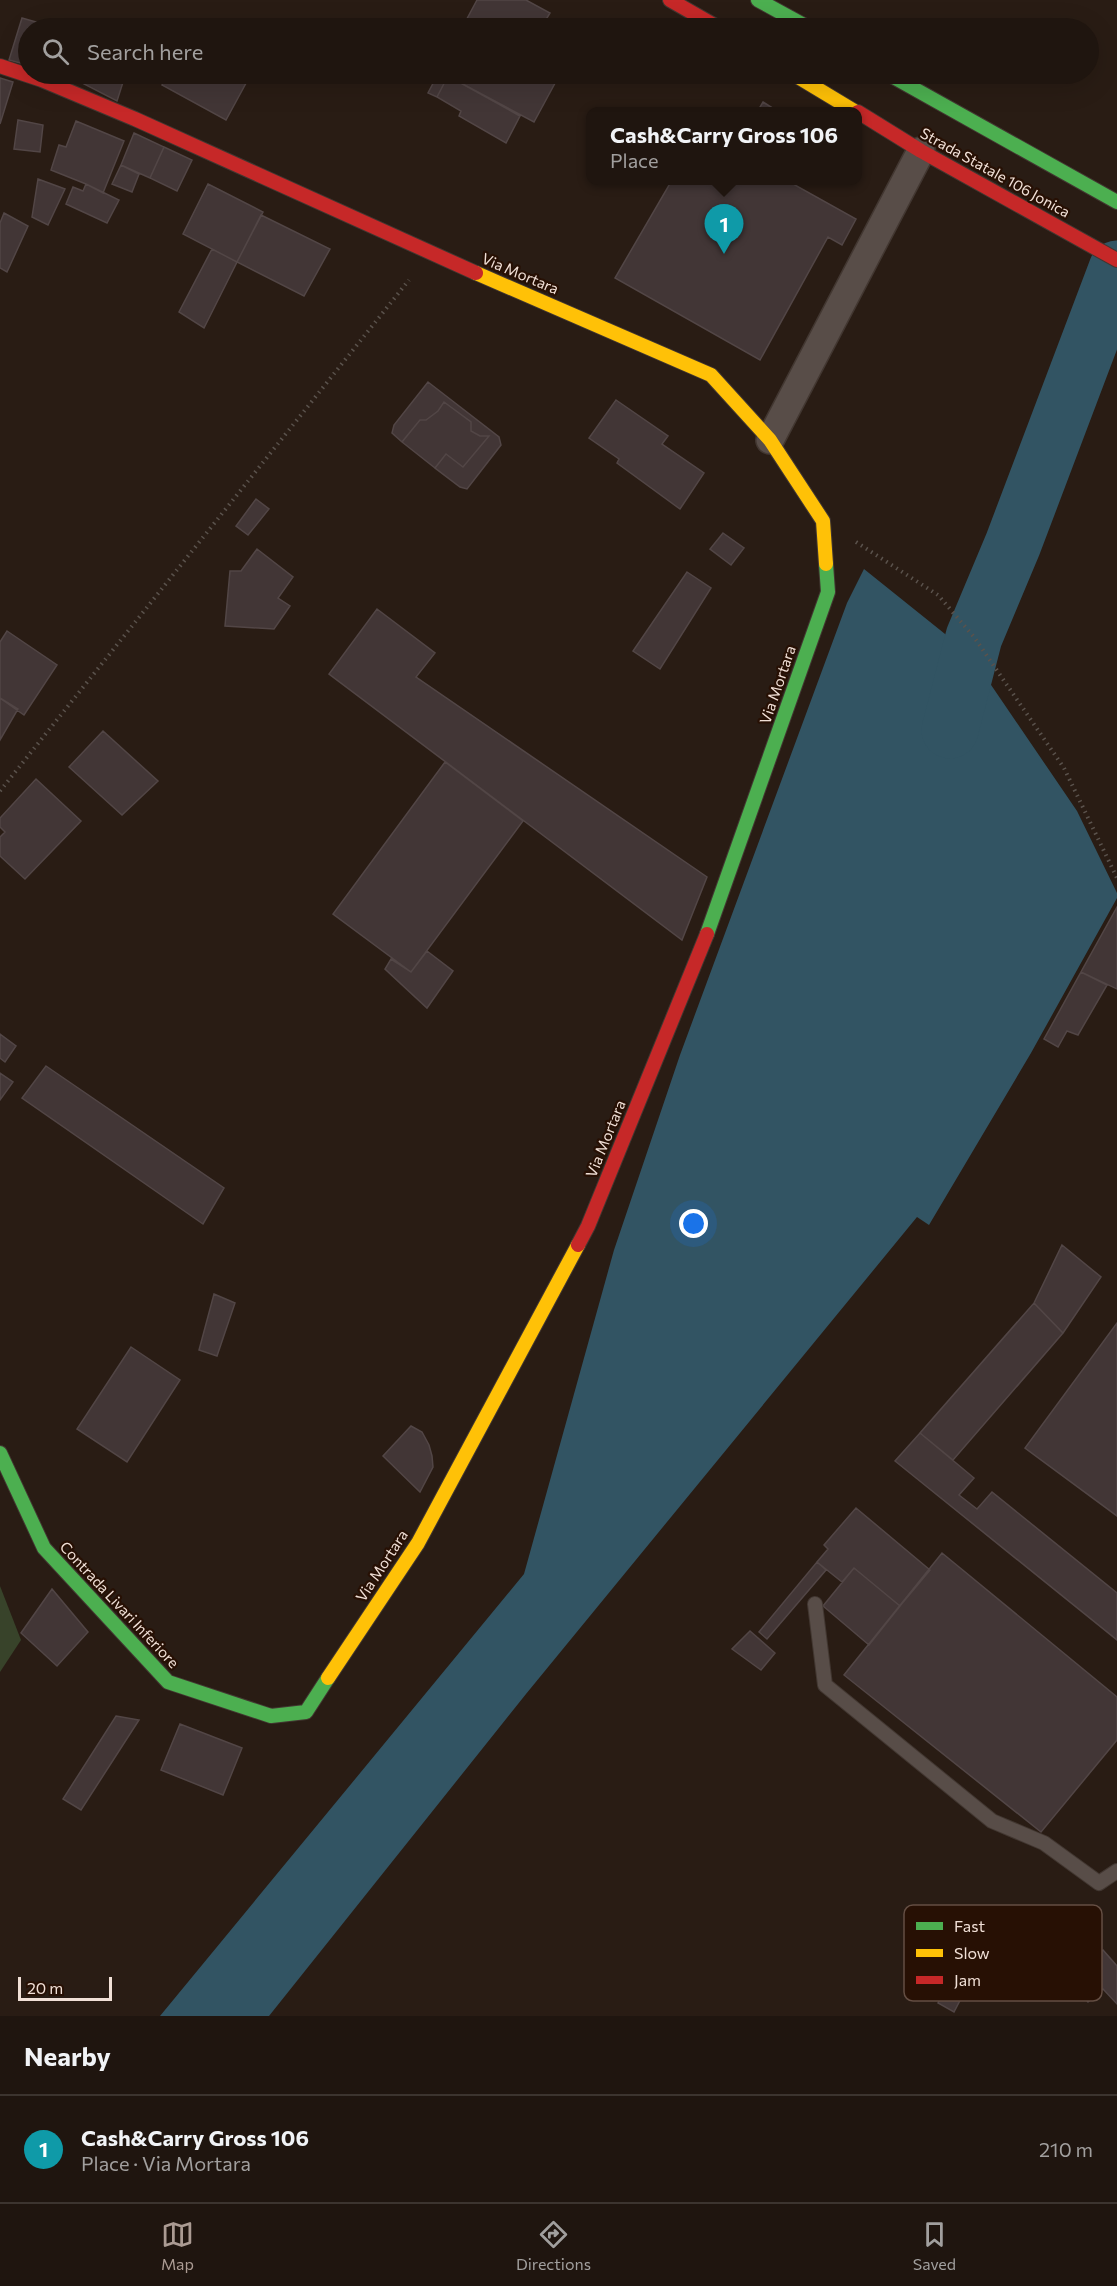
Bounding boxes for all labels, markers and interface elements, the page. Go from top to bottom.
search box [18,18,1099,84]
icon: search [39,35,72,68]
text: Search here [87,38,203,65]
popup [586,107,862,185]
text: Cash&Carry Gross 106 [610,121,838,148]
street label: Strada Statale 106 Jonica [918,123,1073,221]
text: Place [610,148,659,172]
pin: 1 [704,204,744,254]
street label: Via Mortara [479,249,562,297]
street label: Via Mortara [755,643,799,726]
street label: Via Mortara [581,1097,629,1180]
your location [679,1209,708,1238]
street label: Via Mortara [351,1526,411,1605]
street label: Contrada Livari Inferiore [56,1537,183,1671]
legend [904,1905,1102,2001]
text: Fast [954,1916,985,1935]
text: Slow [954,1943,990,1962]
text: Jam [954,1970,981,1989]
scale bar [18,1974,112,2002]
text: 20 m [27,1978,63,1997]
text: Nearby [24,2040,111,2071]
text: Cash&Carry Gross 106 [81,2124,309,2151]
text: 1 [39,2137,48,2161]
text: 210 m [1039,2137,1093,2161]
text: Place · Via Mortara [81,2151,251,2175]
tab: Map [161,2218,194,2273]
tab: Directions [516,2218,591,2273]
tab: Saved [913,2218,956,2273]

